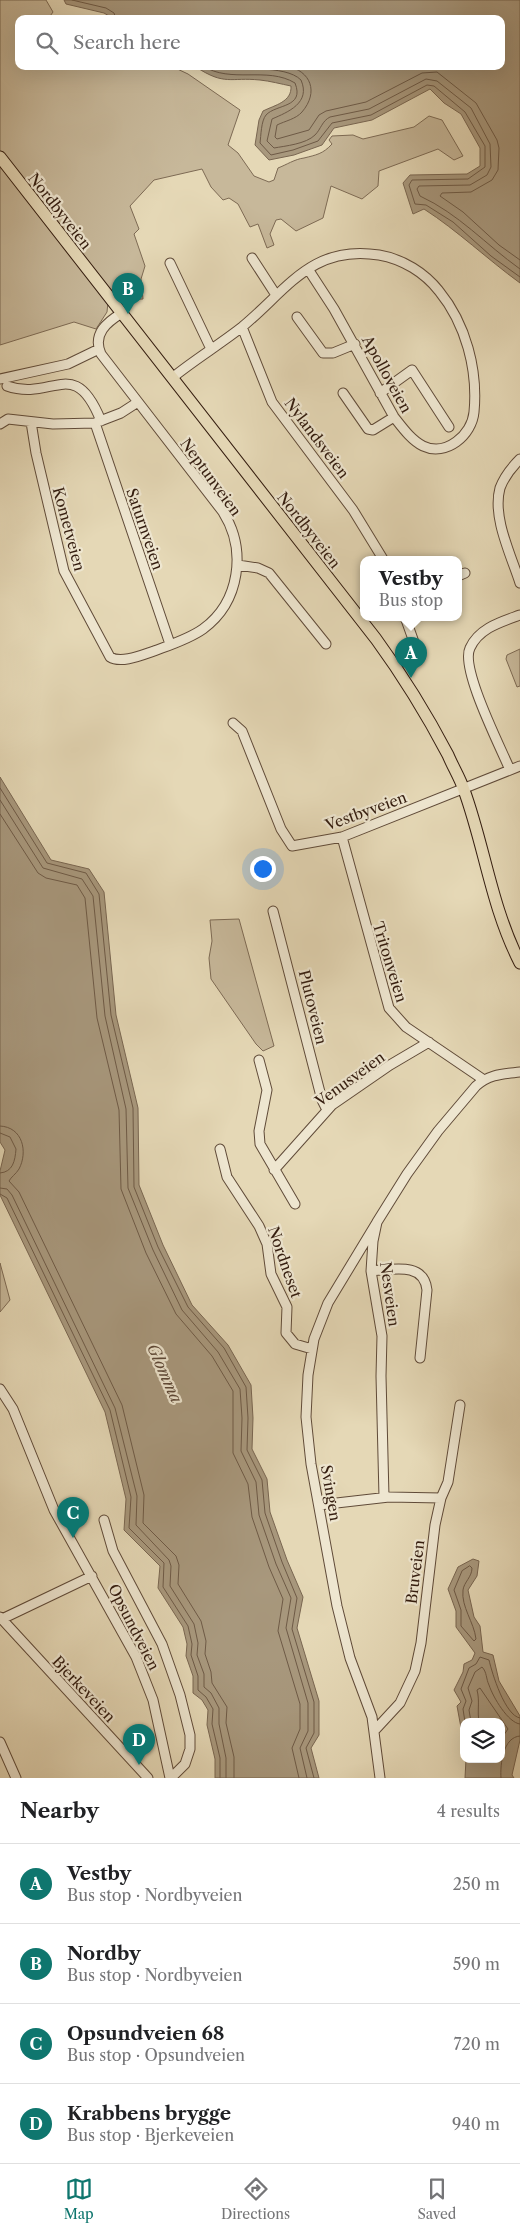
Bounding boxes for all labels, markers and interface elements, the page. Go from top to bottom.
search box [15,15,505,70]
icon: search [33,29,61,57]
text: Search here [73,31,181,54]
street label: Nordbyveien [24,169,96,254]
pin: B [112,273,144,314]
street label: Apolloveien [357,331,416,417]
street label: Nylandsveien [280,394,354,483]
street label: Neptunveien [176,434,246,520]
street label: Kometveien [49,485,90,574]
street label: Saturnveien [122,486,168,573]
street label: Nordbyveien [273,488,345,573]
popup [360,556,462,621]
text: Vestby [379,567,443,590]
text: Bus stop [379,590,443,610]
pin: A [395,637,427,678]
street label: Vestbyveien [322,787,410,835]
your location [250,856,276,882]
street label: Tritonveien [369,919,411,1005]
street label: Plutoveien [295,968,332,1047]
street label: Venusveien [311,1047,389,1111]
street label: Nordneset [264,1224,306,1301]
street label: Nesveien [376,1260,404,1328]
water label: Glomma [143,1340,187,1406]
street label: Svingen [317,1463,345,1523]
pin: C [57,1497,89,1538]
street label: Bruveien [402,1538,428,1605]
street label: Opsundveien [104,1581,164,1674]
street label: Bjerkeveien [48,1652,120,1727]
map controls [460,1718,505,1763]
button: layers [460,1718,505,1763]
pin: D [123,1724,155,1765]
text: Nearby [20,1798,99,1823]
text: 4 results [437,1801,500,1821]
text: Vestby [67,1862,131,1885]
text: A [30,1874,42,1894]
text: 250 m [453,1874,500,1894]
text: Bus stop · Nordbyveien [67,1885,243,1905]
text: Nordby [67,1942,141,1965]
text: B [30,1954,42,1974]
text: 590 m [453,1954,500,1974]
text: Bus stop · Nordbyveien [67,1965,243,1985]
text: Opsundveien 68 [67,2022,225,2045]
text: C [30,2034,42,2054]
text: 720 m [454,2034,500,2054]
text: Bus stop · Opsundveien [67,2045,245,2065]
text: Krabbens brygge [67,2102,231,2125]
text: D [29,2114,43,2134]
text: 940 m [452,2114,500,2134]
text: Bus stop · Bjerkeveien [67,2125,234,2145]
tab: Map [64,2175,94,2223]
tab: Directions [221,2175,290,2223]
tab: Saved [417,2175,456,2223]

